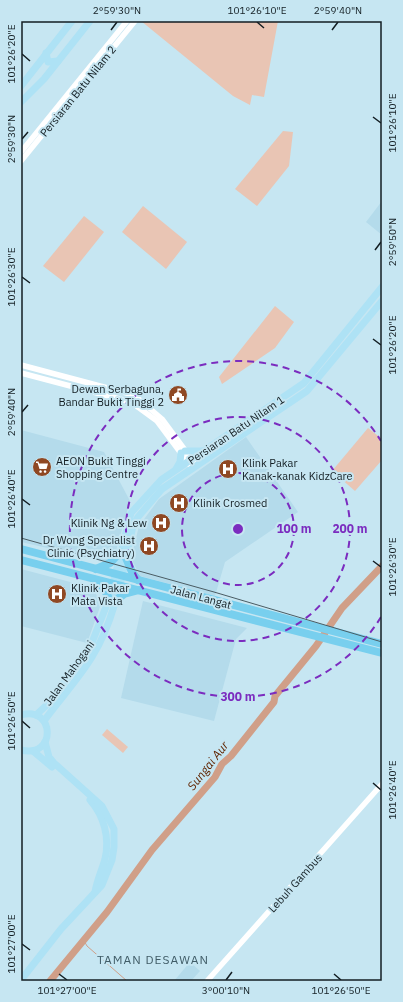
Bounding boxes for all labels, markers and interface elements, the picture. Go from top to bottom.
text: 2°59'30"N [93,4,141,17]
text: 101°26'10"E [227,4,287,17]
text: 2°59'40"N [314,4,362,17]
text: 101°26'20"E [5,24,18,84]
street label: Persiaran Batu Nilam 2 [37,43,119,139]
text: 101°26'10"E [386,93,399,153]
text: 2°59'30"N [5,115,18,163]
text: 2°59'50"N [386,218,399,266]
text: 101°26'30"E [5,247,18,307]
text: 101°26'20"E [386,315,399,375]
place label: Dewan Serbaguna, Bandar Bukit Tinggi 2 [58,382,164,409]
public building icon: Dewan Serbaguna, Bandar Bukit Tinggi 2 [167,384,189,406]
text: 2°59'40"N [5,388,18,436]
street label: Persiaran Batu Nilam 1 [185,392,287,467]
place label: AEON Bukit Tinggi Shopping Centre [56,454,146,481]
supermarket icon: AEON Bukit Tinggi Shopping Centre [31,456,53,478]
place label: Klink Pakar Kanak-kanak KidzCare [242,456,353,483]
hospital icon: Klink Pakar Kanak-kanak KidzCare [217,458,239,480]
text: 101°26'40"E [5,469,18,529]
hospital icon: Klinik Crosmed [168,492,190,514]
place label: Klinik Crosmed [193,496,267,510]
hospital icon: Klinik Ng & Lew [150,512,172,534]
place label: Klinik Ng & Lew [71,516,148,530]
text: 100 m [276,521,312,536]
text: 200 m [332,521,368,536]
centre of rings [231,522,245,536]
place label: Dr Wong Specialist Clinic (Psychiatry) [43,533,135,560]
hospital icon: Dr Wong Specialist Clinic (Psychiatry) [138,535,160,557]
text: 101°26'30"E [386,537,399,597]
place label: Klinik Pakar Mata Vista [71,581,129,608]
street label: Jalan Langat [169,582,233,612]
hospital icon: Klinik Pakar Mata Vista [46,583,68,605]
street label: Jalan Mahogani [41,638,97,708]
text: 300 m [220,689,256,704]
text: 101°26'50"E [5,691,18,751]
water label: Sungai Aur [184,738,232,793]
text: 101°26'40"E [386,760,399,820]
street label: Lebuh Gambus [265,851,325,915]
text: 101°27'00"E [5,914,18,974]
district label: TAMAN DESAWAN [97,952,209,967]
text: 101°27'00"E [37,984,97,997]
text: 3°00'10"N [202,984,250,997]
text: 101°26'50"E [311,984,371,997]

